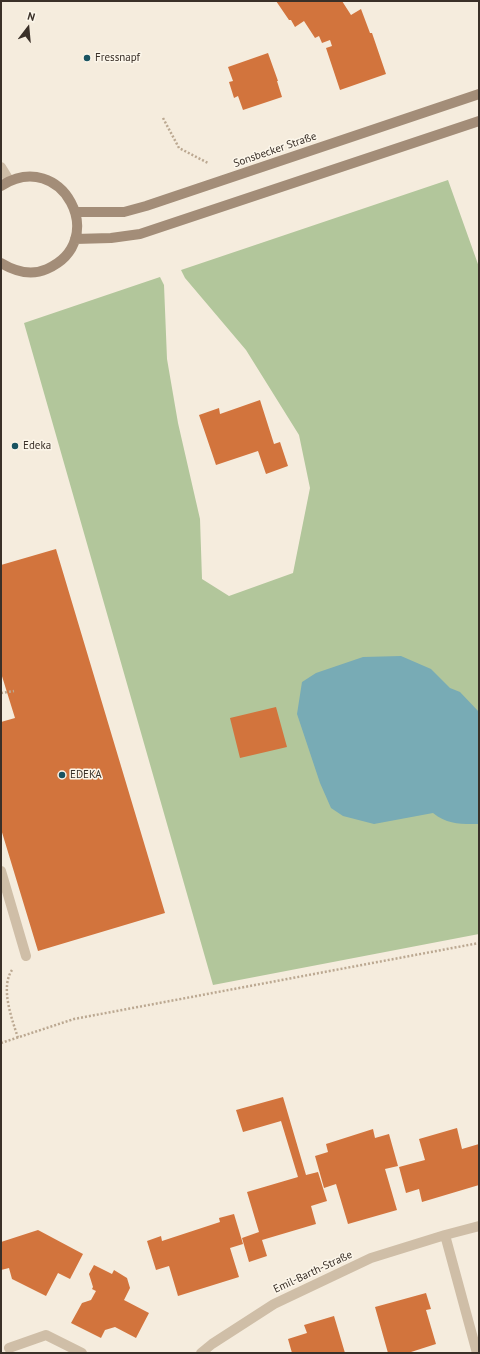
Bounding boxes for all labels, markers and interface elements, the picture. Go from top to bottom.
north arrow [8,8,48,48]
text: N [26,9,37,24]
place label: Fressnapf [95,51,140,65]
marker: Fressnapf [82,53,92,63]
street label: Sonsbecker Straße [232,130,318,170]
place label: Edeka [23,439,51,453]
marker: Edeka [10,441,20,451]
place label: EDEKA [70,768,102,782]
marker: EDEKA [57,770,67,780]
street label: Emil-Barth-Straße [271,1248,355,1296]

